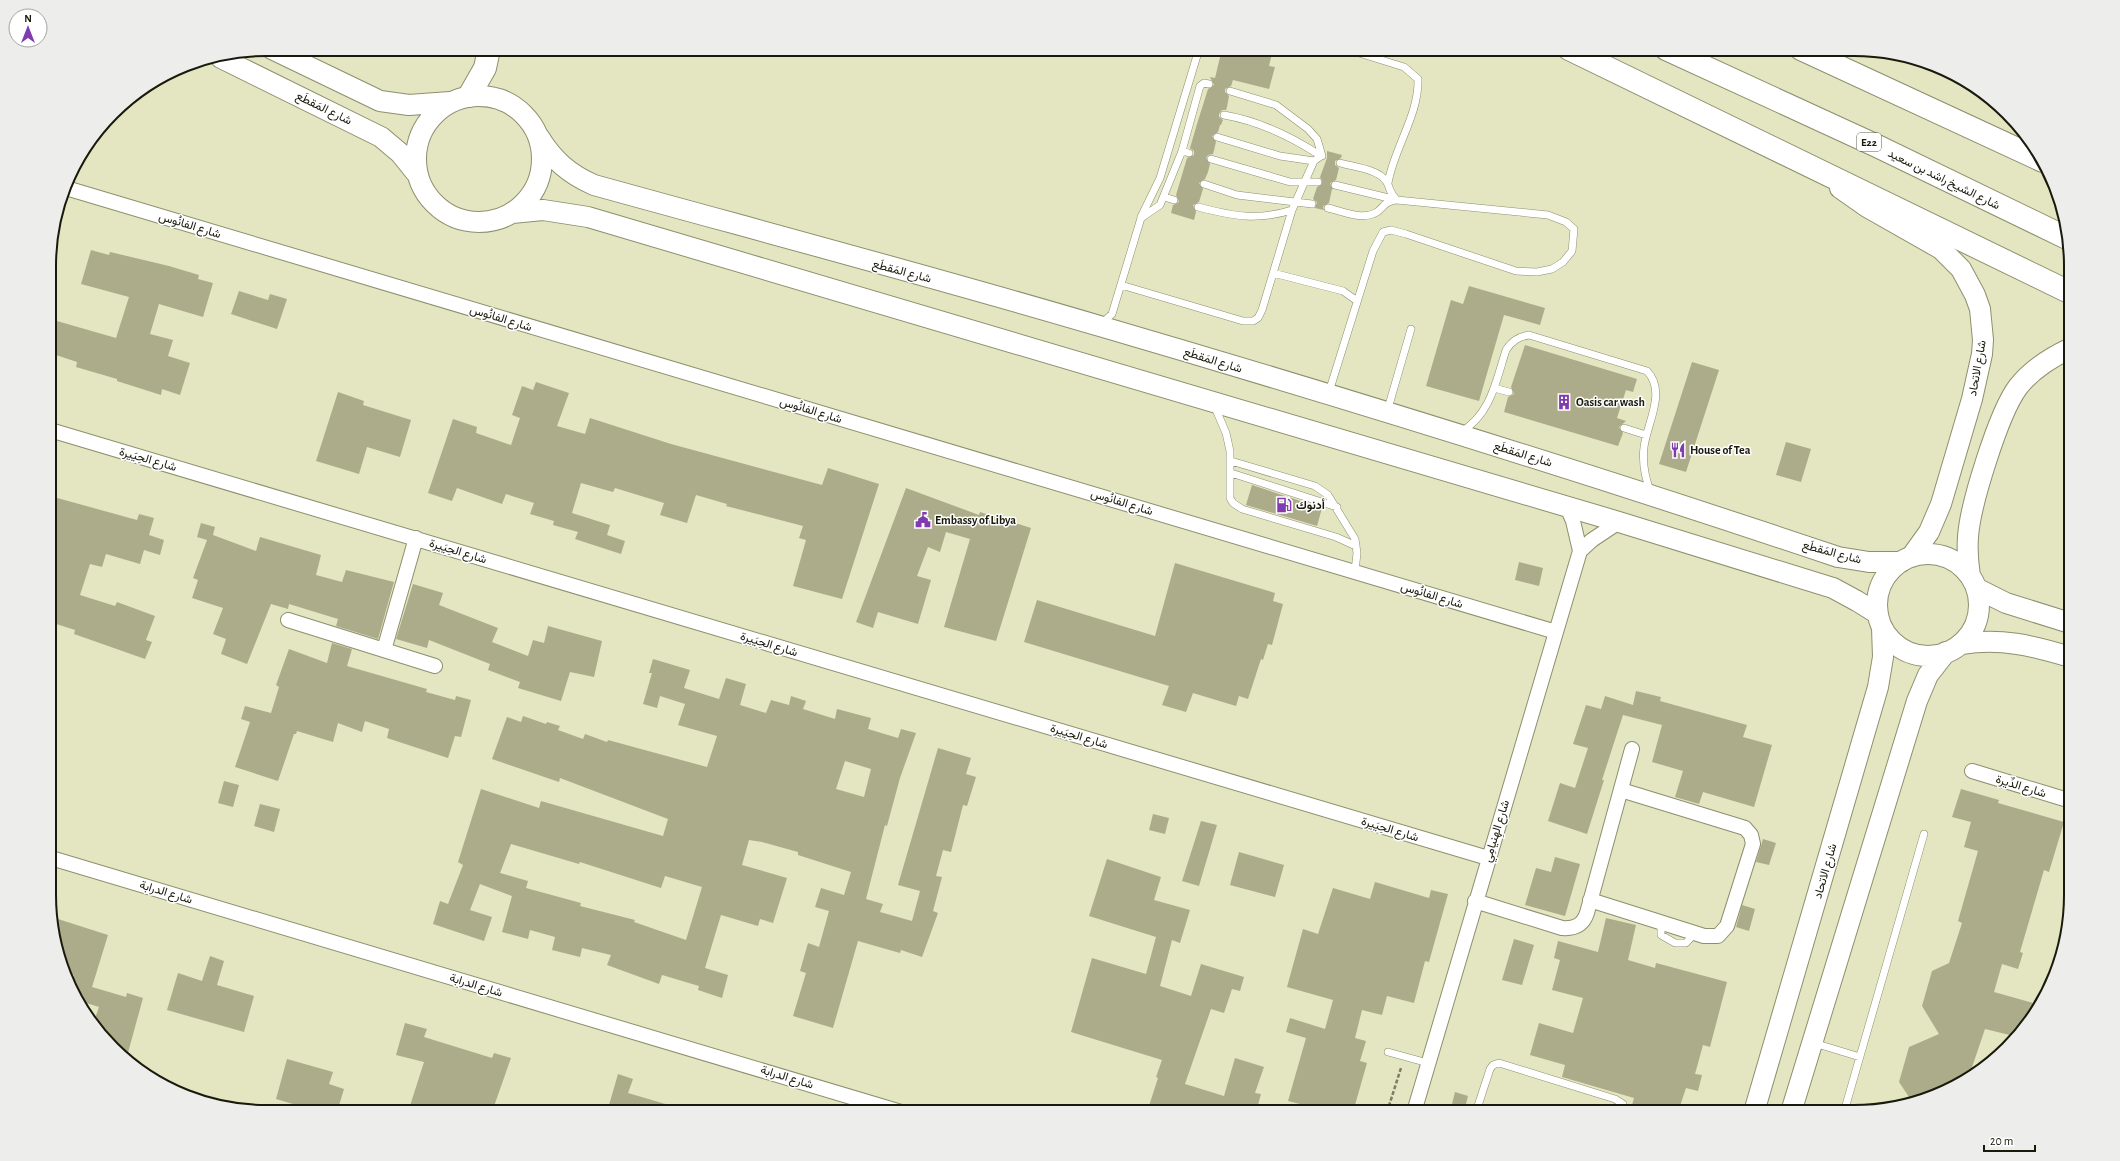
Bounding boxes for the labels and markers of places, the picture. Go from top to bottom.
building icon: Oasis car wash [1555,393,1573,411]
place label: Oasis car wash [1576,396,1645,408]
restaurant icon: House of Tea [1669,441,1687,459]
place label: House of Tea [1690,444,1751,456]
fuel station icon: أدنوك [1275,496,1293,514]
place label: أدنوك [1296,498,1325,513]
public building icon: Embassy of Libya [914,511,932,529]
place label: Embassy of Libya [935,514,1016,527]

